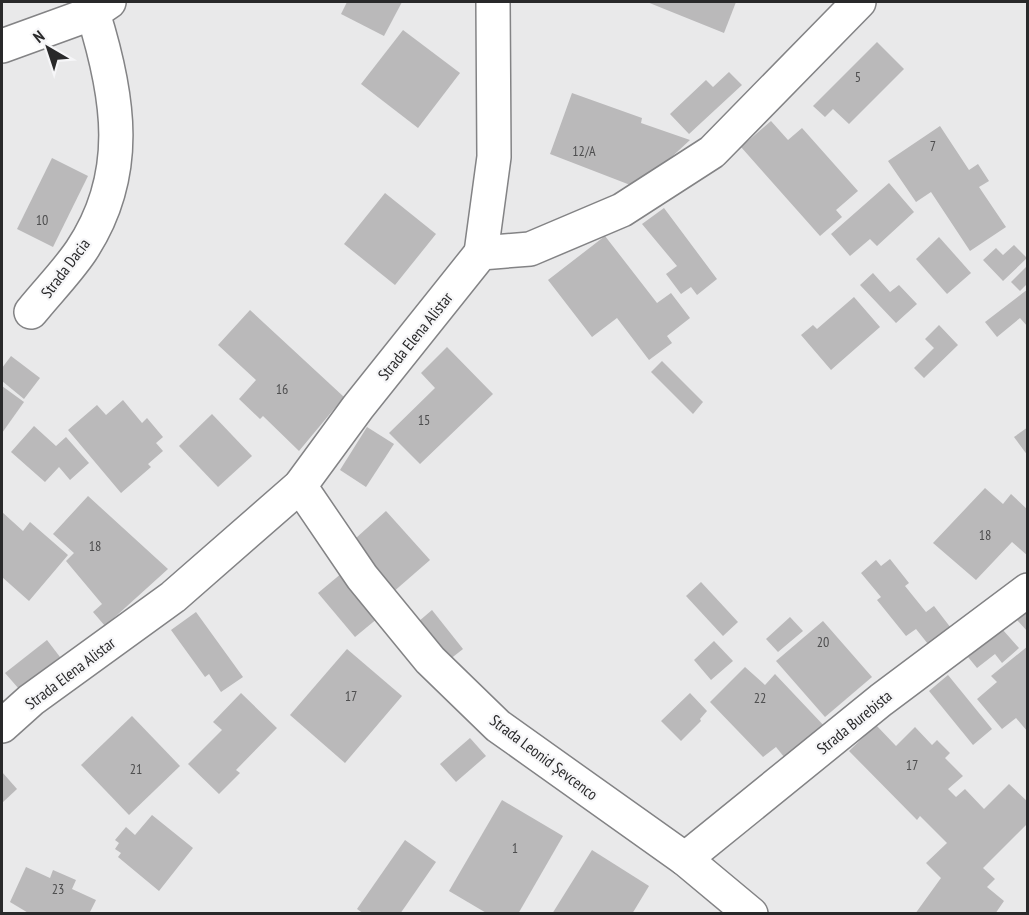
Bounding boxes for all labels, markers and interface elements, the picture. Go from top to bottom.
north arrow [18,18,78,78]
text: N [29,26,48,47]
house number: 5 [855,68,861,86]
house number: 7 [930,137,936,155]
house number: 12/A [572,142,596,160]
house number: 10 [36,211,48,229]
street label: Strada Dacia [36,234,94,302]
street label: Strada Elena Alistar [373,287,457,384]
house number: 16 [276,380,288,398]
house number: 15 [418,411,430,429]
house number: 18 [979,526,991,544]
house number: 18 [89,537,101,555]
street label: Strada Elena Alistar [21,632,120,713]
house number: 20 [817,633,829,651]
street label: Strada Burebista [812,686,896,758]
house number: 17 [345,687,357,705]
house number: 22 [754,689,766,707]
street label: Strada Leonid Șevcenco [486,710,602,804]
house number: 17 [906,756,918,774]
house number: 21 [130,760,142,778]
house number: 1 [512,839,518,857]
house number: 23 [52,880,64,898]

